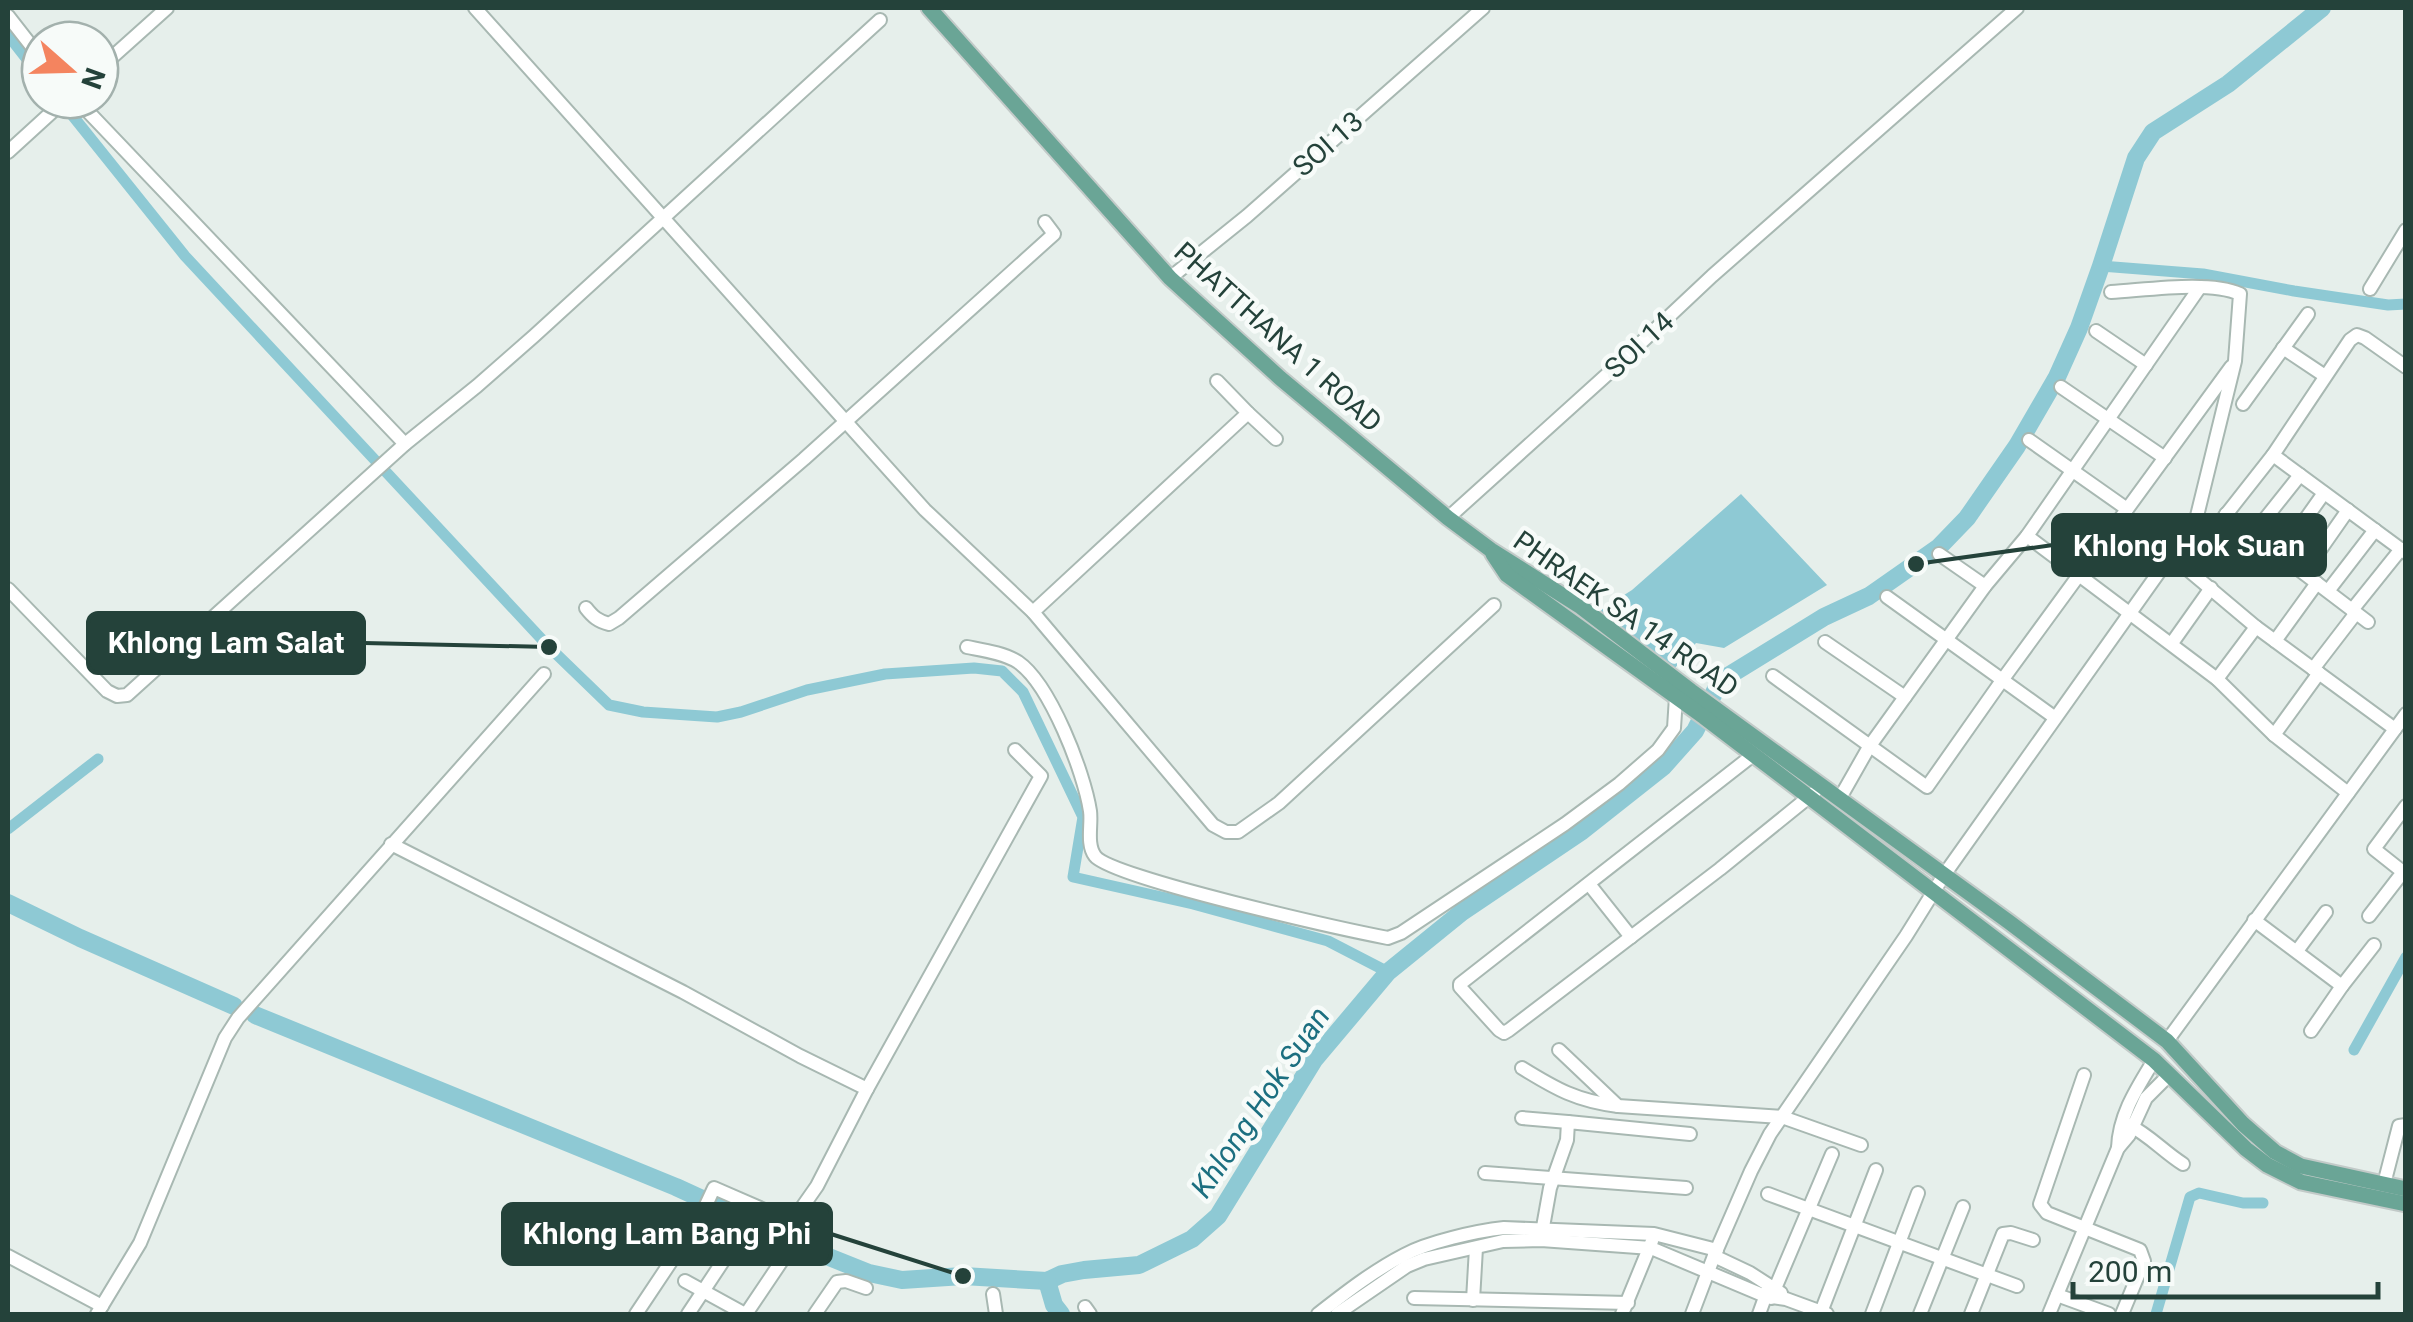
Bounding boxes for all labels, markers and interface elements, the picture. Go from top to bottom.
north arrow [20,20,120,120]
text: N [74,63,112,93]
street label: SOI 13 [1286,105,1370,183]
street label: PHATTHANA 1 ROAD [1168,235,1388,439]
street label: SOI 14 [1598,305,1680,385]
callout: Khlong Hok Suan [2053,515,2325,575]
street label: PHRAEK SA 14 ROAD [1507,524,1745,704]
text: Khlong Hok Suan [2073,528,2305,563]
callout: Khlong Lam Salat [88,613,364,673]
text: Khlong Lam Salat [108,625,344,660]
water label: Khlong Hok Suan [1183,1000,1337,1204]
callout: Khlong Lam Bang Phi [503,1204,831,1264]
text: Khlong Lam Bang Phi [523,1216,811,1251]
scale bar [2073,1237,2378,1299]
text: 200 m [2088,1254,2172,1289]

